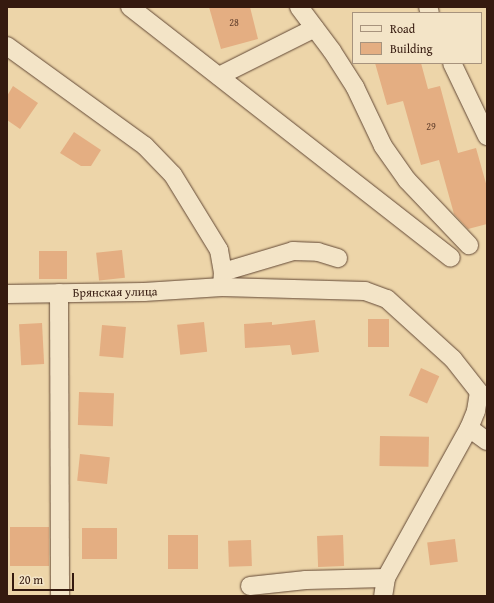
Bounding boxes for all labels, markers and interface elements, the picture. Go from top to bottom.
legend [352,12,482,64]
house number: 28 [229,17,239,29]
text: Road [390,20,415,37]
text: Building [390,40,433,57]
house number: 29 [426,121,436,133]
street label: Брянская улица [73,284,157,300]
scale bar [14,565,76,591]
text: 20 m [19,571,43,588]

